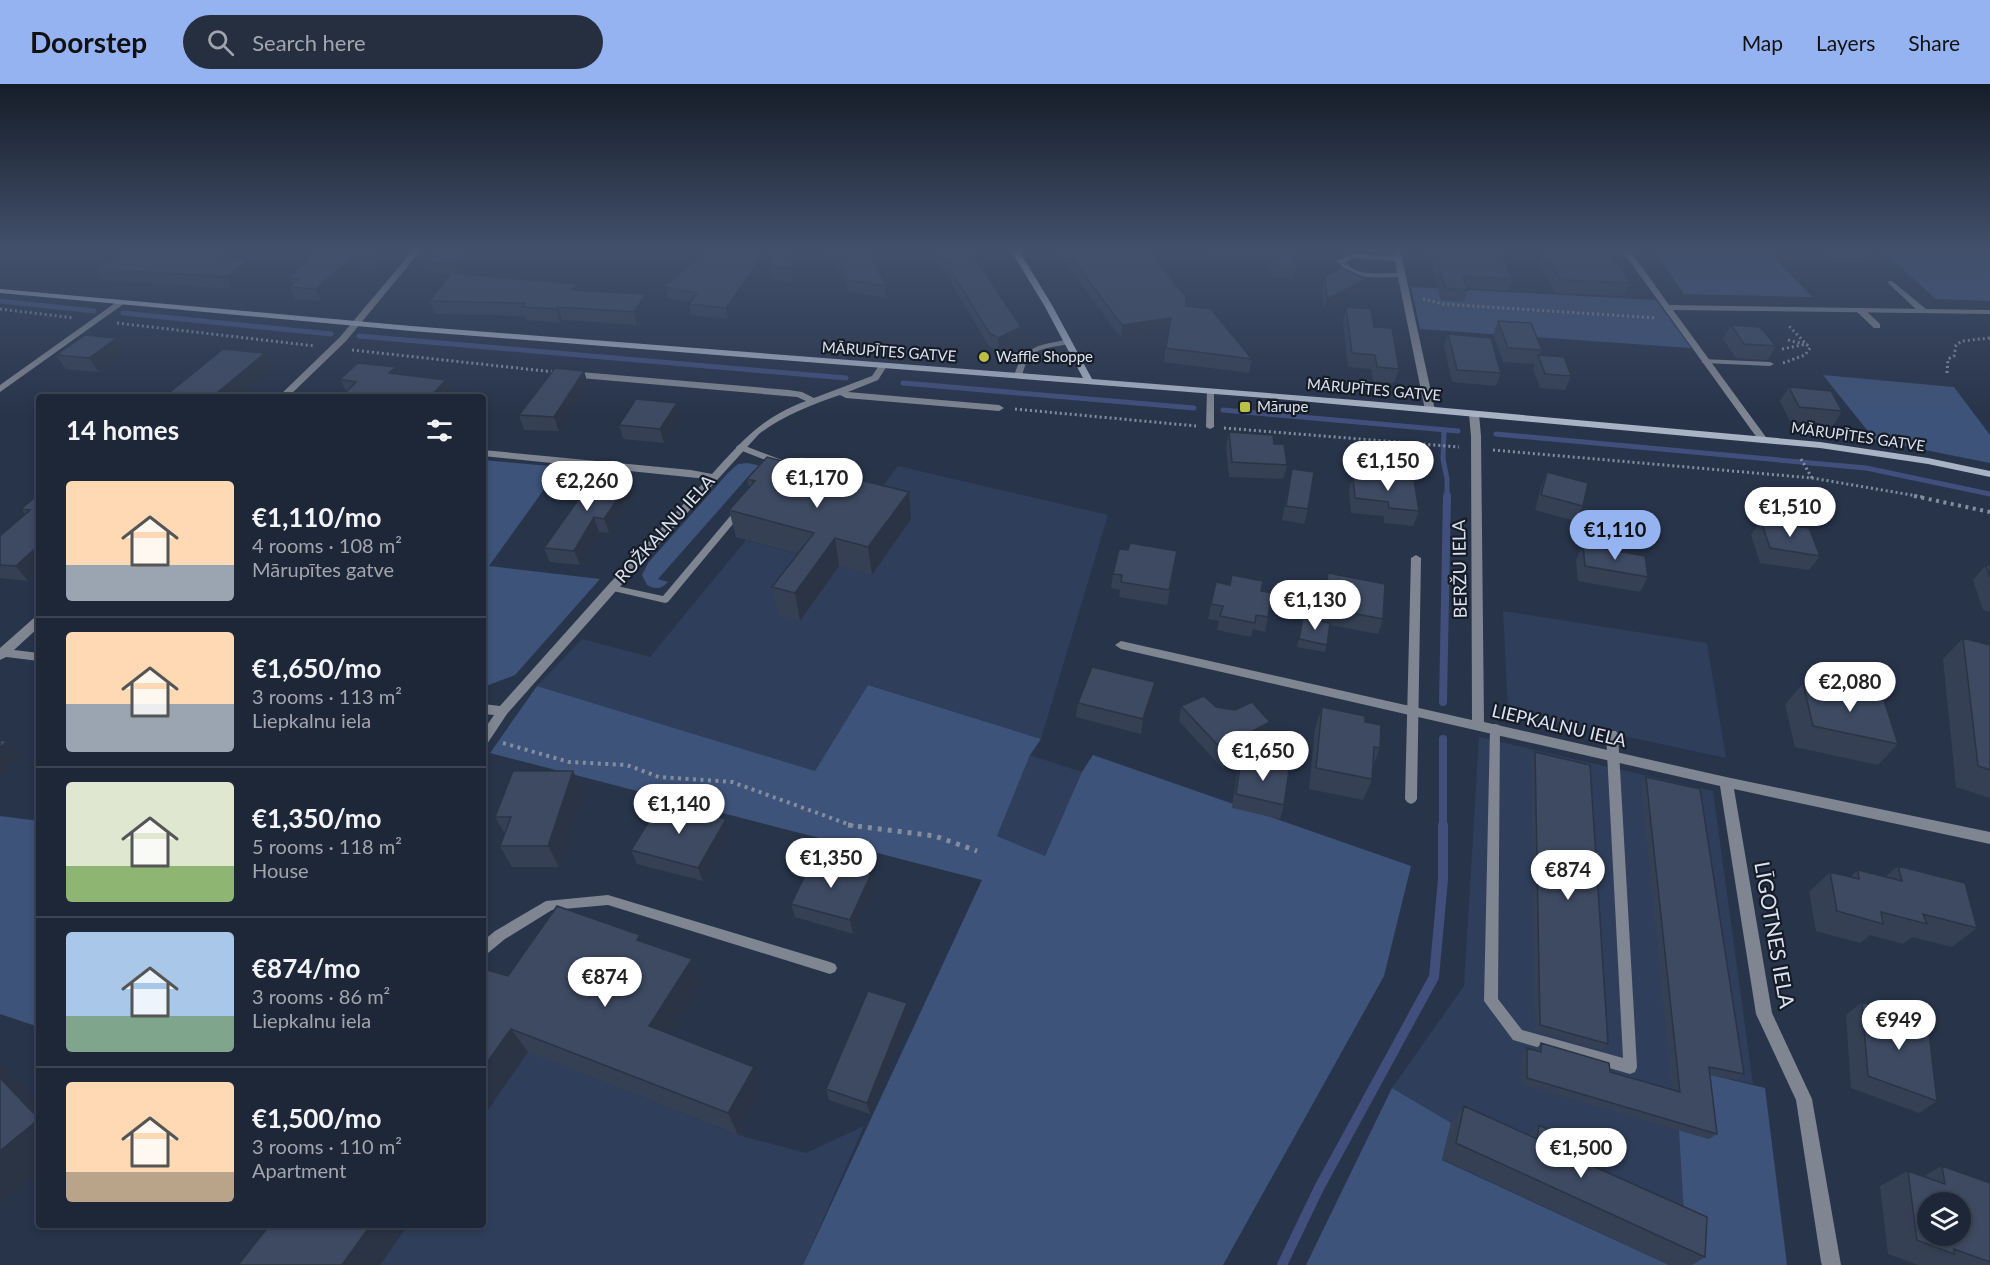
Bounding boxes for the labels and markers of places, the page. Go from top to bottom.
place label: Waffle Shoppe [996,347,1093,365]
marker: Waffle Shoppe [977,350,991,364]
place label: Mārupe [1257,397,1308,415]
marker: Mārupe [1238,400,1252,414]
pin: €1,150 [1339,441,1437,492]
pin: €1,170 [768,458,866,509]
pin: €2,260 [538,461,636,512]
pin: €1,510 [1741,487,1839,538]
pin: €1,110 [1566,510,1664,561]
pin: €1,130 [1266,580,1364,631]
pin: €2,080 [1801,662,1899,713]
pin: €1,650 [1214,731,1312,782]
pin: €1,140 [630,784,728,835]
pin: €1,350 [782,838,880,889]
pin: €874 [1532,850,1604,901]
pin: €874 [569,957,641,1008]
pin: €949 [1863,1000,1935,1051]
pin: €1,500 [1532,1128,1630,1179]

